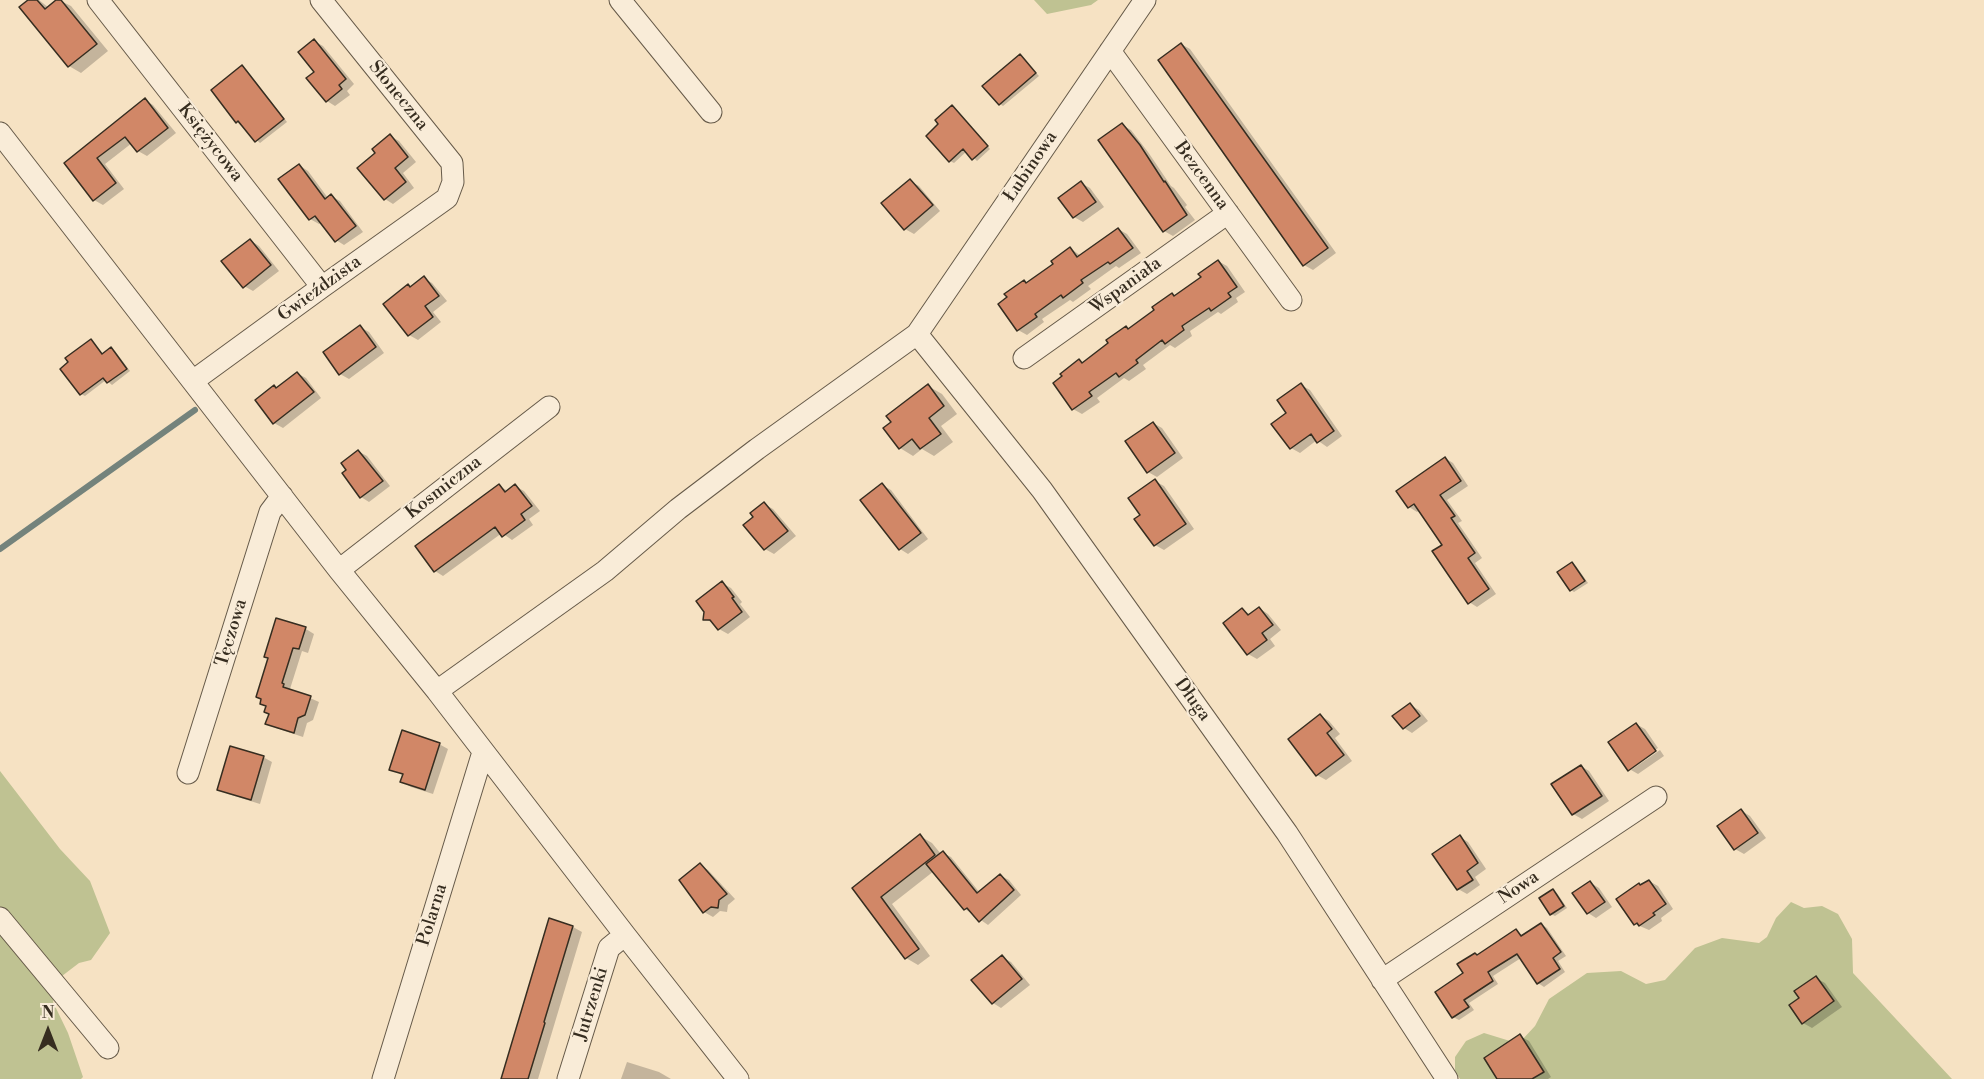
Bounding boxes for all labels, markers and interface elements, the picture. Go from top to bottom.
street label: Słoneczna [363,57,433,135]
street label: Księżycowa [173,100,247,186]
street label: Łubinowa [1000,128,1062,206]
street label: Bezcenna [1169,138,1233,214]
street label: Gwieździsta [274,251,366,327]
street label: Wspaniała [1086,253,1166,319]
street label: Kosmiczna [402,452,486,524]
street label: Tęczowa [212,597,252,669]
street label: Długa [1169,674,1215,726]
street label: Nowa [1494,867,1544,909]
street label: Polarna [413,881,453,949]
street label: Jutrzenki [571,965,613,1043]
north arrow [18,1001,78,1061]
text: N [42,1003,54,1023]

